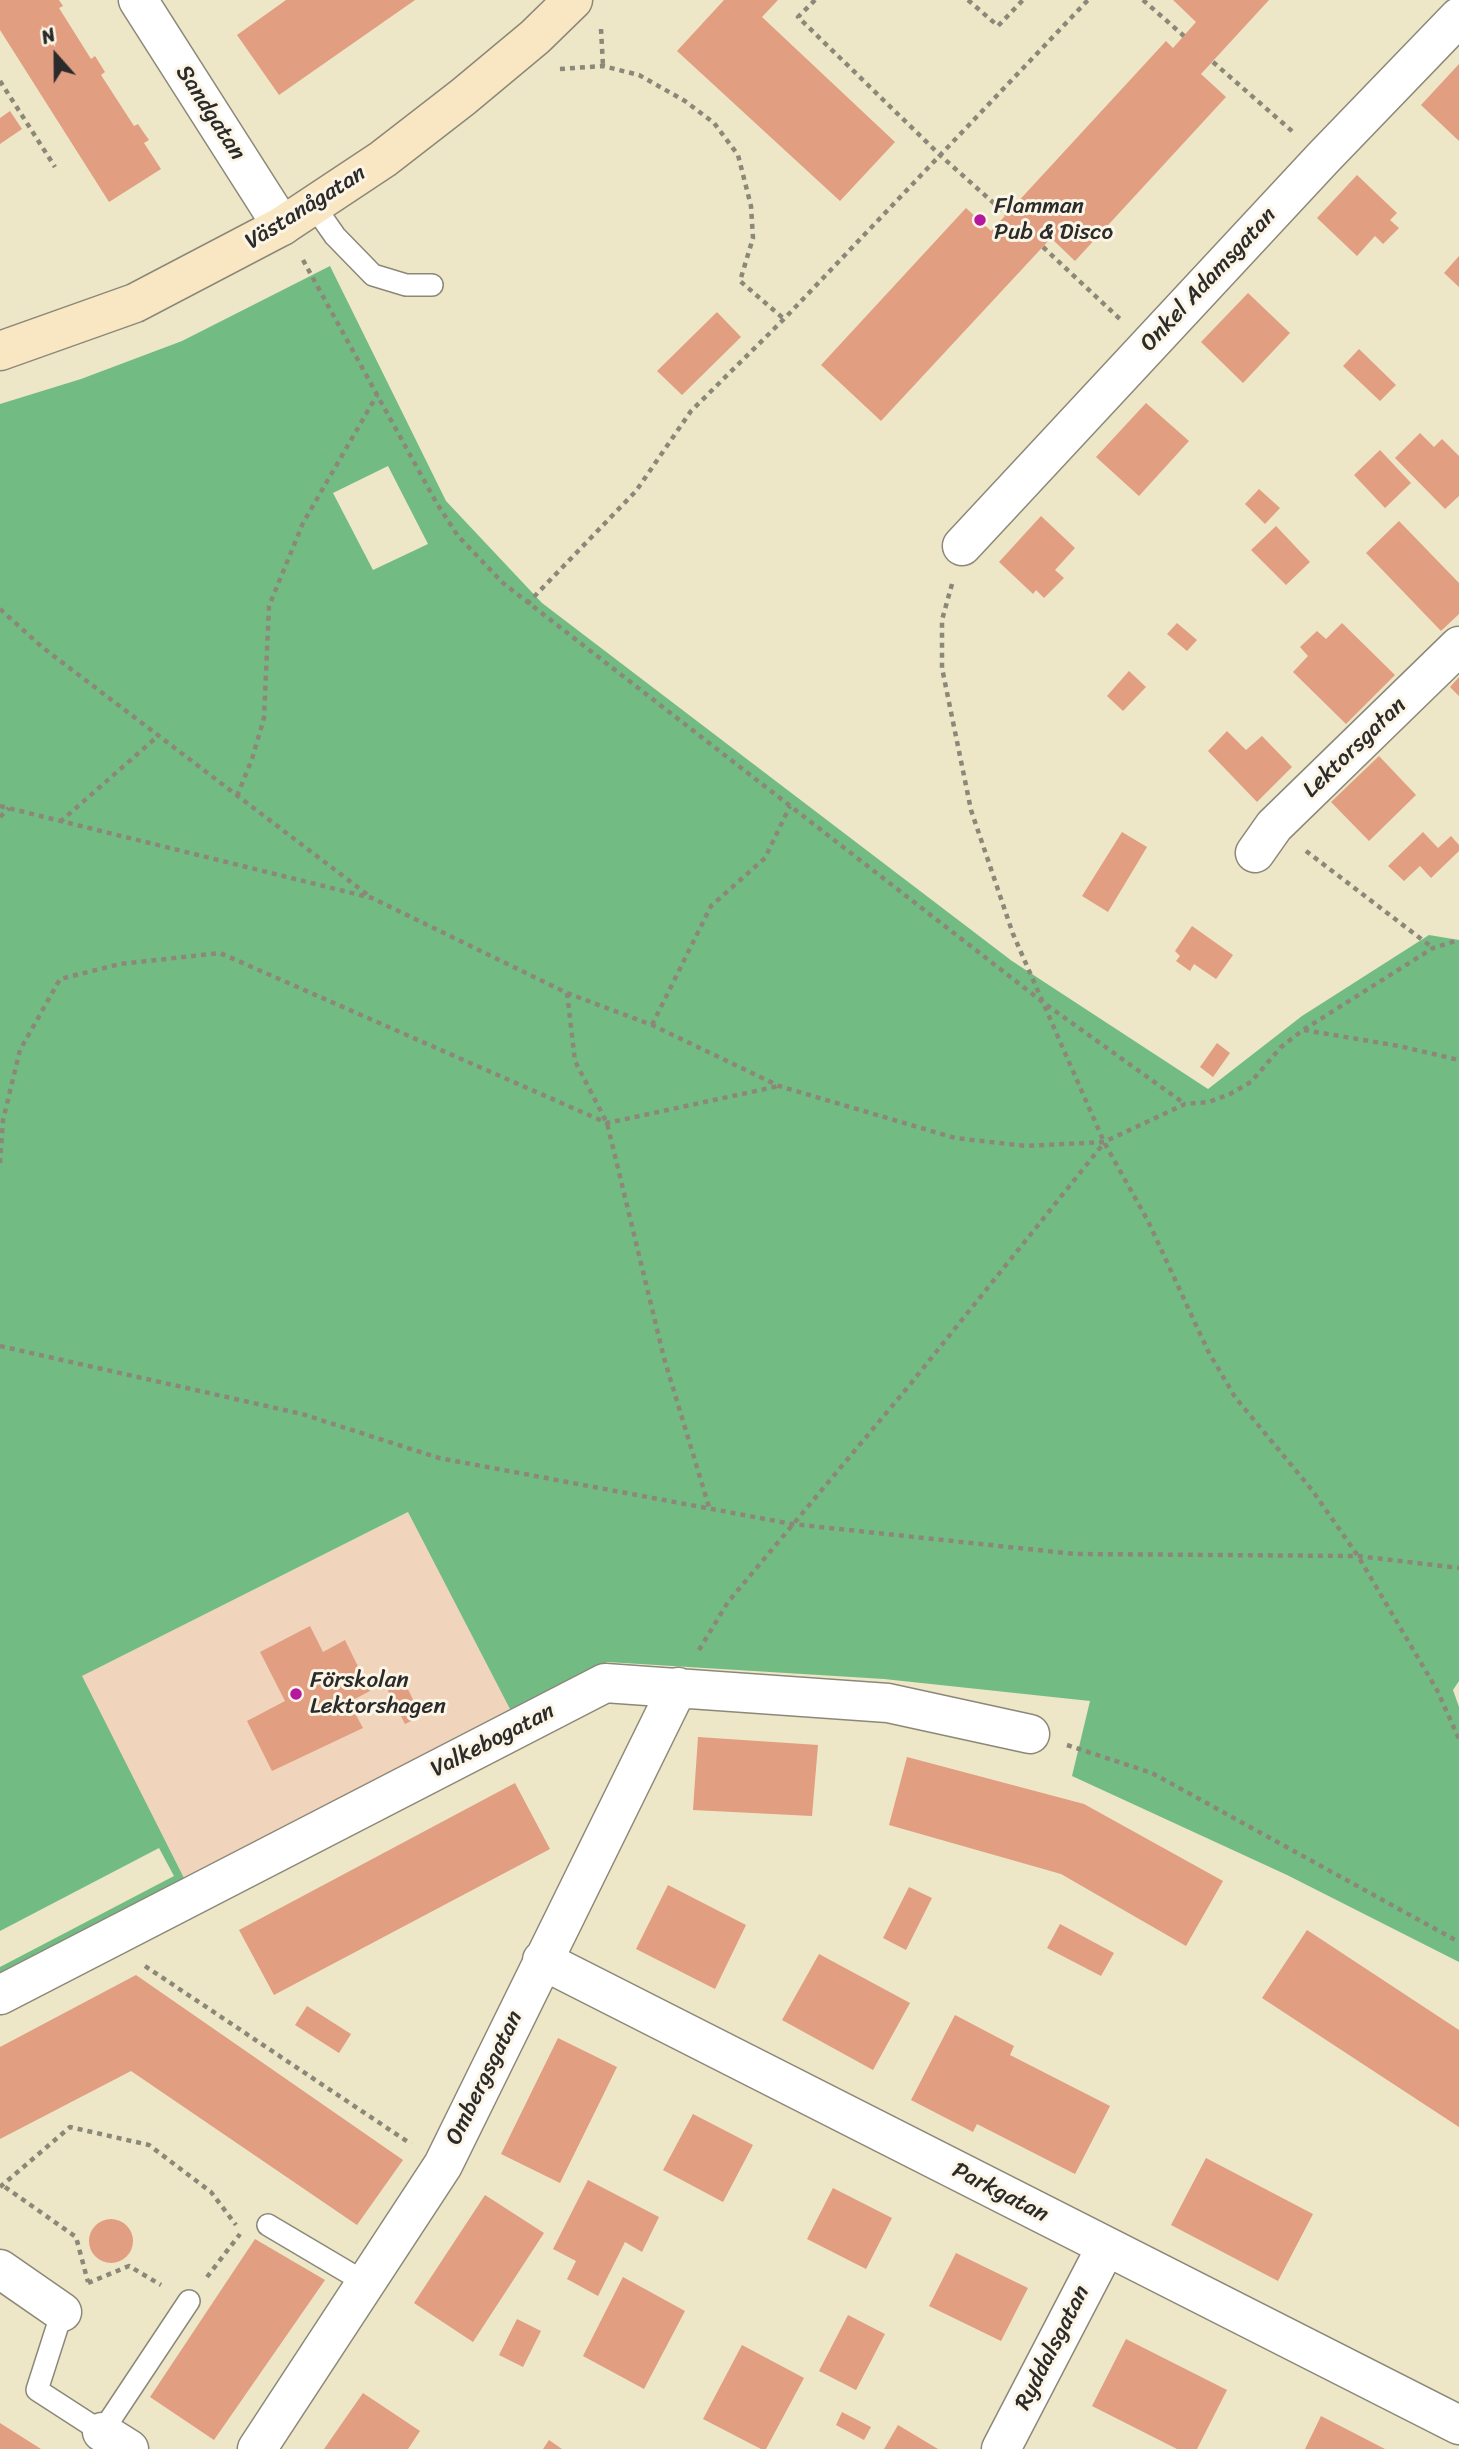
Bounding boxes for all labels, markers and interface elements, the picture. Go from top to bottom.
text: N [36,18,60,54]
north arrow [21,21,91,91]
street label: Sandgatan [169,60,251,166]
street label: Västanågatan [241,160,371,256]
place label: Flamman Pub & Disco [994,193,1113,247]
street label: Onkel Adamsgatan [1135,202,1283,358]
marker: Flamman Pub & Disco [972,212,988,228]
street label: Lektorsgatan [1298,692,1412,804]
place label: Förskolan Lektorshagen [310,1667,446,1721]
marker: Förskolan Lektorshagen [288,1686,304,1702]
street label: Valkebogatan [427,1698,559,1784]
street label: Ombergsgatan [441,2007,529,2149]
street label: Parkgatan [947,2157,1053,2229]
street label: Ryddalsgatan [1010,2281,1096,2415]

